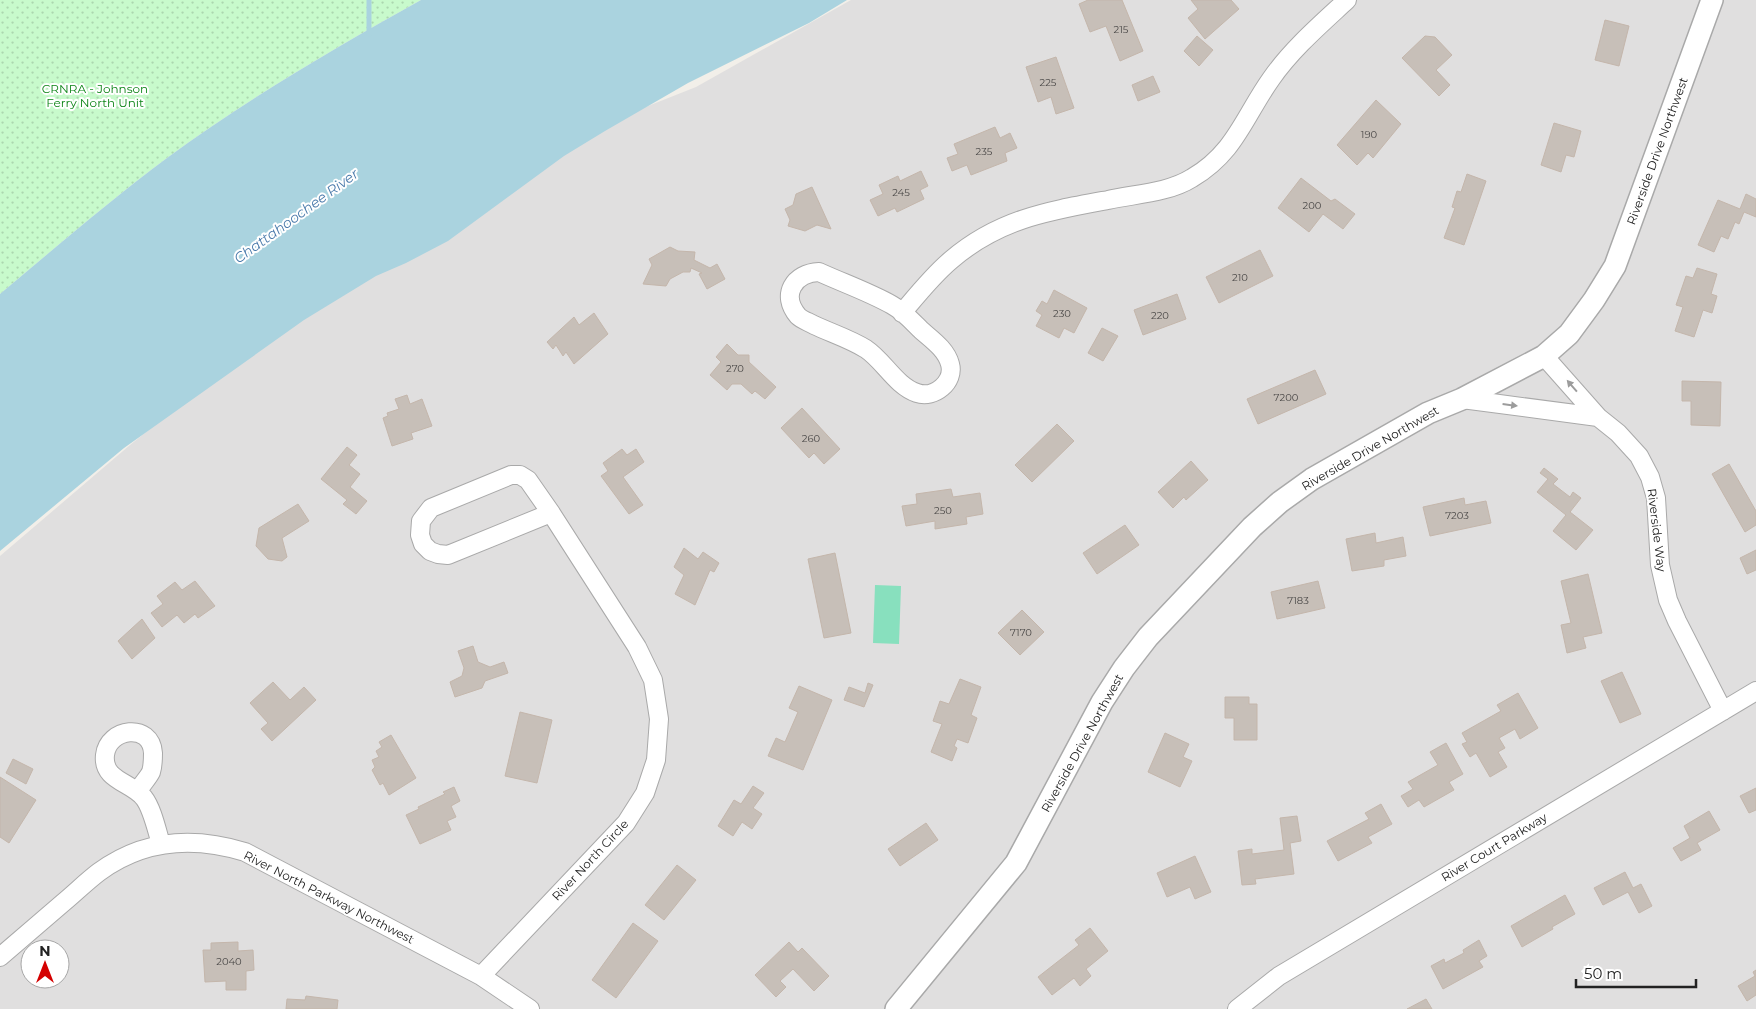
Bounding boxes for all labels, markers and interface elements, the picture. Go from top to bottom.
house number: 215 [1114,23,1129,36]
street label: Riverside Drive Northwest [1623,75,1691,227]
house number: 225 [1039,76,1057,89]
park label: CRNRA - Johnson Ferry North Unit [42,81,148,110]
house number: 190 [1361,128,1378,141]
house number: 235 [976,145,993,158]
water label: Chattahoochee River [230,165,362,267]
house number: 245 [892,186,910,199]
house number: 200 [1303,199,1322,212]
house number: 210 [1232,271,1248,284]
house number: 230 [1053,307,1071,320]
house number: 220 [1151,309,1169,322]
house number: 270 [726,362,744,375]
one-way arrow [1566,380,1577,393]
house number: 7200 [1274,391,1299,404]
one-way arrow [1503,401,1519,409]
street label: Riverside Drive Northwest [1299,402,1441,493]
house number: 260 [802,432,821,445]
street label: Riverside Way [1644,487,1670,573]
house number: 250 [934,504,952,517]
house number: 7203 [1445,509,1469,522]
house number: 7183 [1287,594,1309,607]
house number: 7170 [1010,626,1032,639]
street label: Riverside Drive Northwest [1038,671,1126,815]
street label: River Court Parkway [1438,809,1550,885]
street label: River North Circle [549,816,631,904]
street label: River North Parkway Northwest [241,847,417,947]
north arrow [20,939,70,989]
text: N [39,942,51,960]
house number: 2040 [216,955,242,968]
scale bar [1576,956,1696,988]
text: 50 m [1584,964,1622,983]

